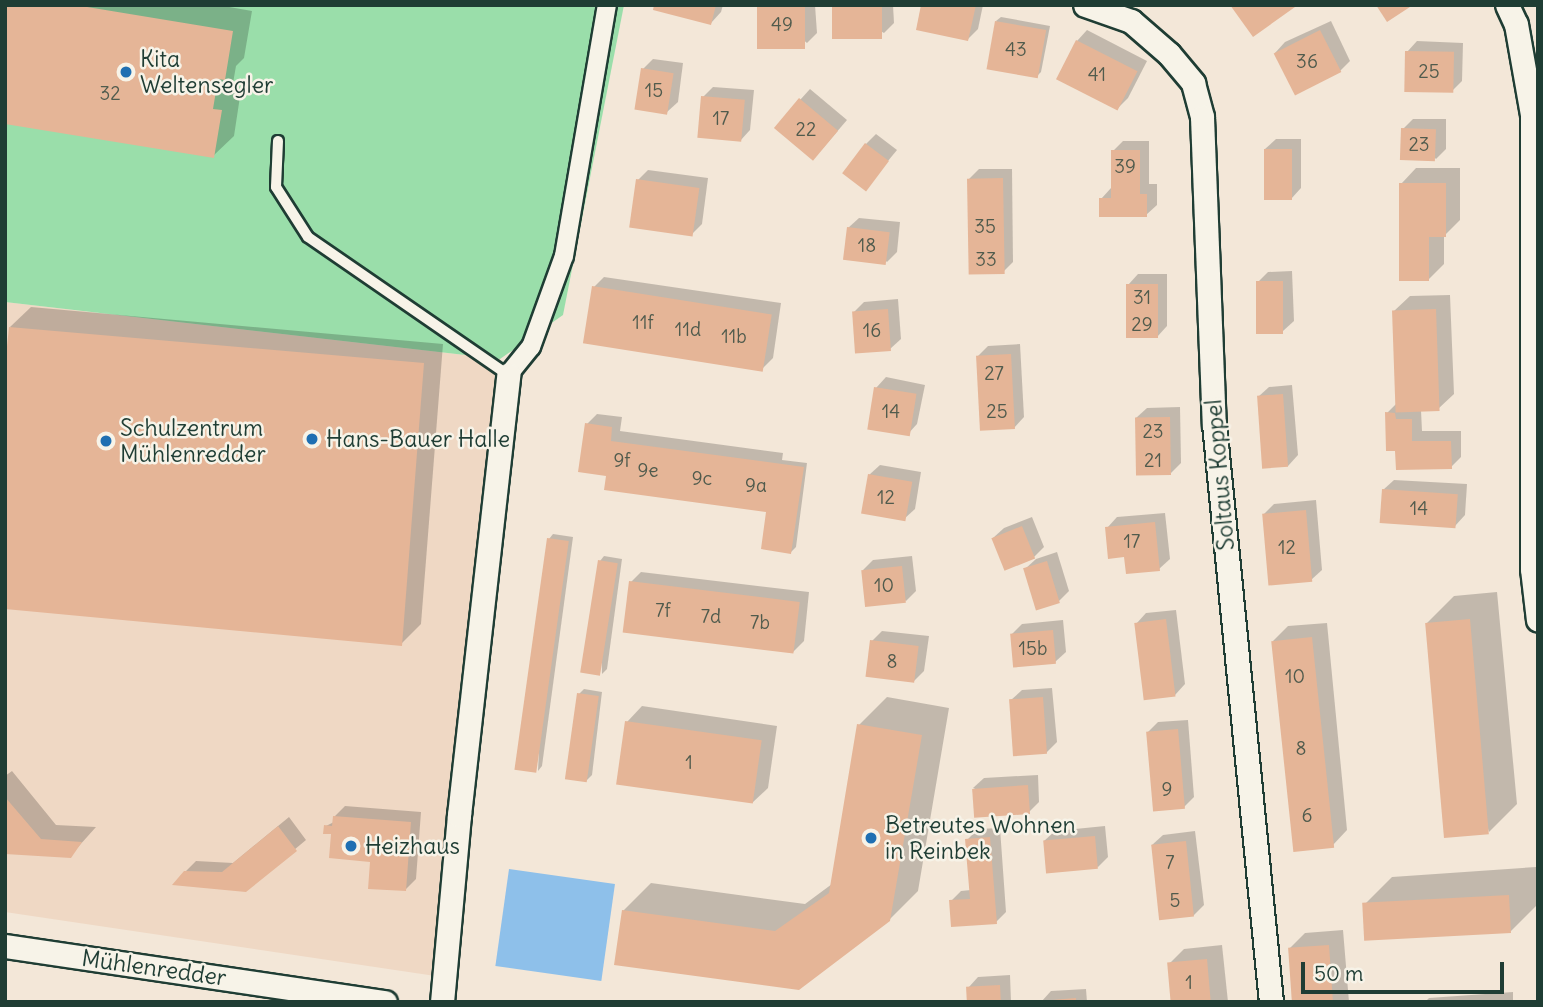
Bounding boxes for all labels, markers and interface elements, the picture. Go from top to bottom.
house number: 49 [771,14,793,36]
house number: 43 [1005,39,1027,61]
place label: Kita Weltensegler [140,45,273,99]
house number: 36 [1296,51,1318,73]
house number: 25 [1418,61,1440,83]
marker: Kita Weltensegler [118,64,134,80]
house number: 41 [1088,64,1106,86]
house number: 15 [645,80,663,102]
house number: 32 [99,83,121,105]
house number: 17 [713,108,729,130]
house number: 22 [796,119,816,141]
house number: 23 [1408,134,1430,156]
house number: 39 [1114,156,1136,178]
house number: 35 [974,216,996,238]
house number: 18 [858,235,876,257]
house number: 33 [975,249,997,271]
house number: 31 [1133,287,1151,309]
house number: 11f [632,312,654,334]
house number: 29 [1131,314,1153,336]
house number: 11d [675,319,701,341]
house number: 16 [863,320,881,342]
house number: 11b [721,326,747,348]
house number: 27 [984,363,1004,385]
street label: Soltaus Koppel [1200,398,1240,552]
house number: 14 [882,401,900,423]
house number: 25 [986,401,1008,423]
place label: Schulzentrum Mühlenredder [120,414,266,468]
house number: 23 [1142,421,1164,443]
place label: Hans-Bauer Halle [326,425,510,453]
marker: Hans-Bauer Halle [304,431,320,447]
marker: Schulzentrum Mühlenredder [98,433,114,449]
house number: 9f [613,450,631,472]
house number: 21 [1144,450,1162,472]
house number: 9e [637,460,659,482]
house number: 9c [692,468,712,490]
house number: 9a [745,475,767,497]
house number: 12 [877,487,895,509]
house number: 14 [1410,498,1428,520]
house number: 17 [1124,531,1140,553]
house number: 12 [1278,537,1296,559]
house number: 10 [874,575,894,597]
house number: 7f [655,600,671,622]
house number: 7d [701,606,721,628]
house number: 7b [750,612,770,634]
house number: 15b [1019,638,1047,660]
house number: 8 [887,651,897,673]
house number: 10 [1285,666,1305,688]
house number: 8 [1296,738,1306,760]
house number: 1 [685,752,693,774]
house number: 9 [1162,779,1172,801]
house number: 6 [1302,805,1312,827]
place label: Betreutes Wohnen in Reinbek [885,811,1076,865]
marker: Betreutes Wohnen in Reinbek [863,830,879,846]
place label: Heizhaus [365,832,460,860]
marker: Heizhaus [343,838,359,854]
house number: 7 [1165,852,1175,874]
house number: 5 [1170,890,1180,912]
street label: Mühlenredder [80,944,228,992]
scale bar [1305,948,1508,992]
text: 50 m [1314,960,1363,987]
house number: 1 [1185,972,1193,994]

